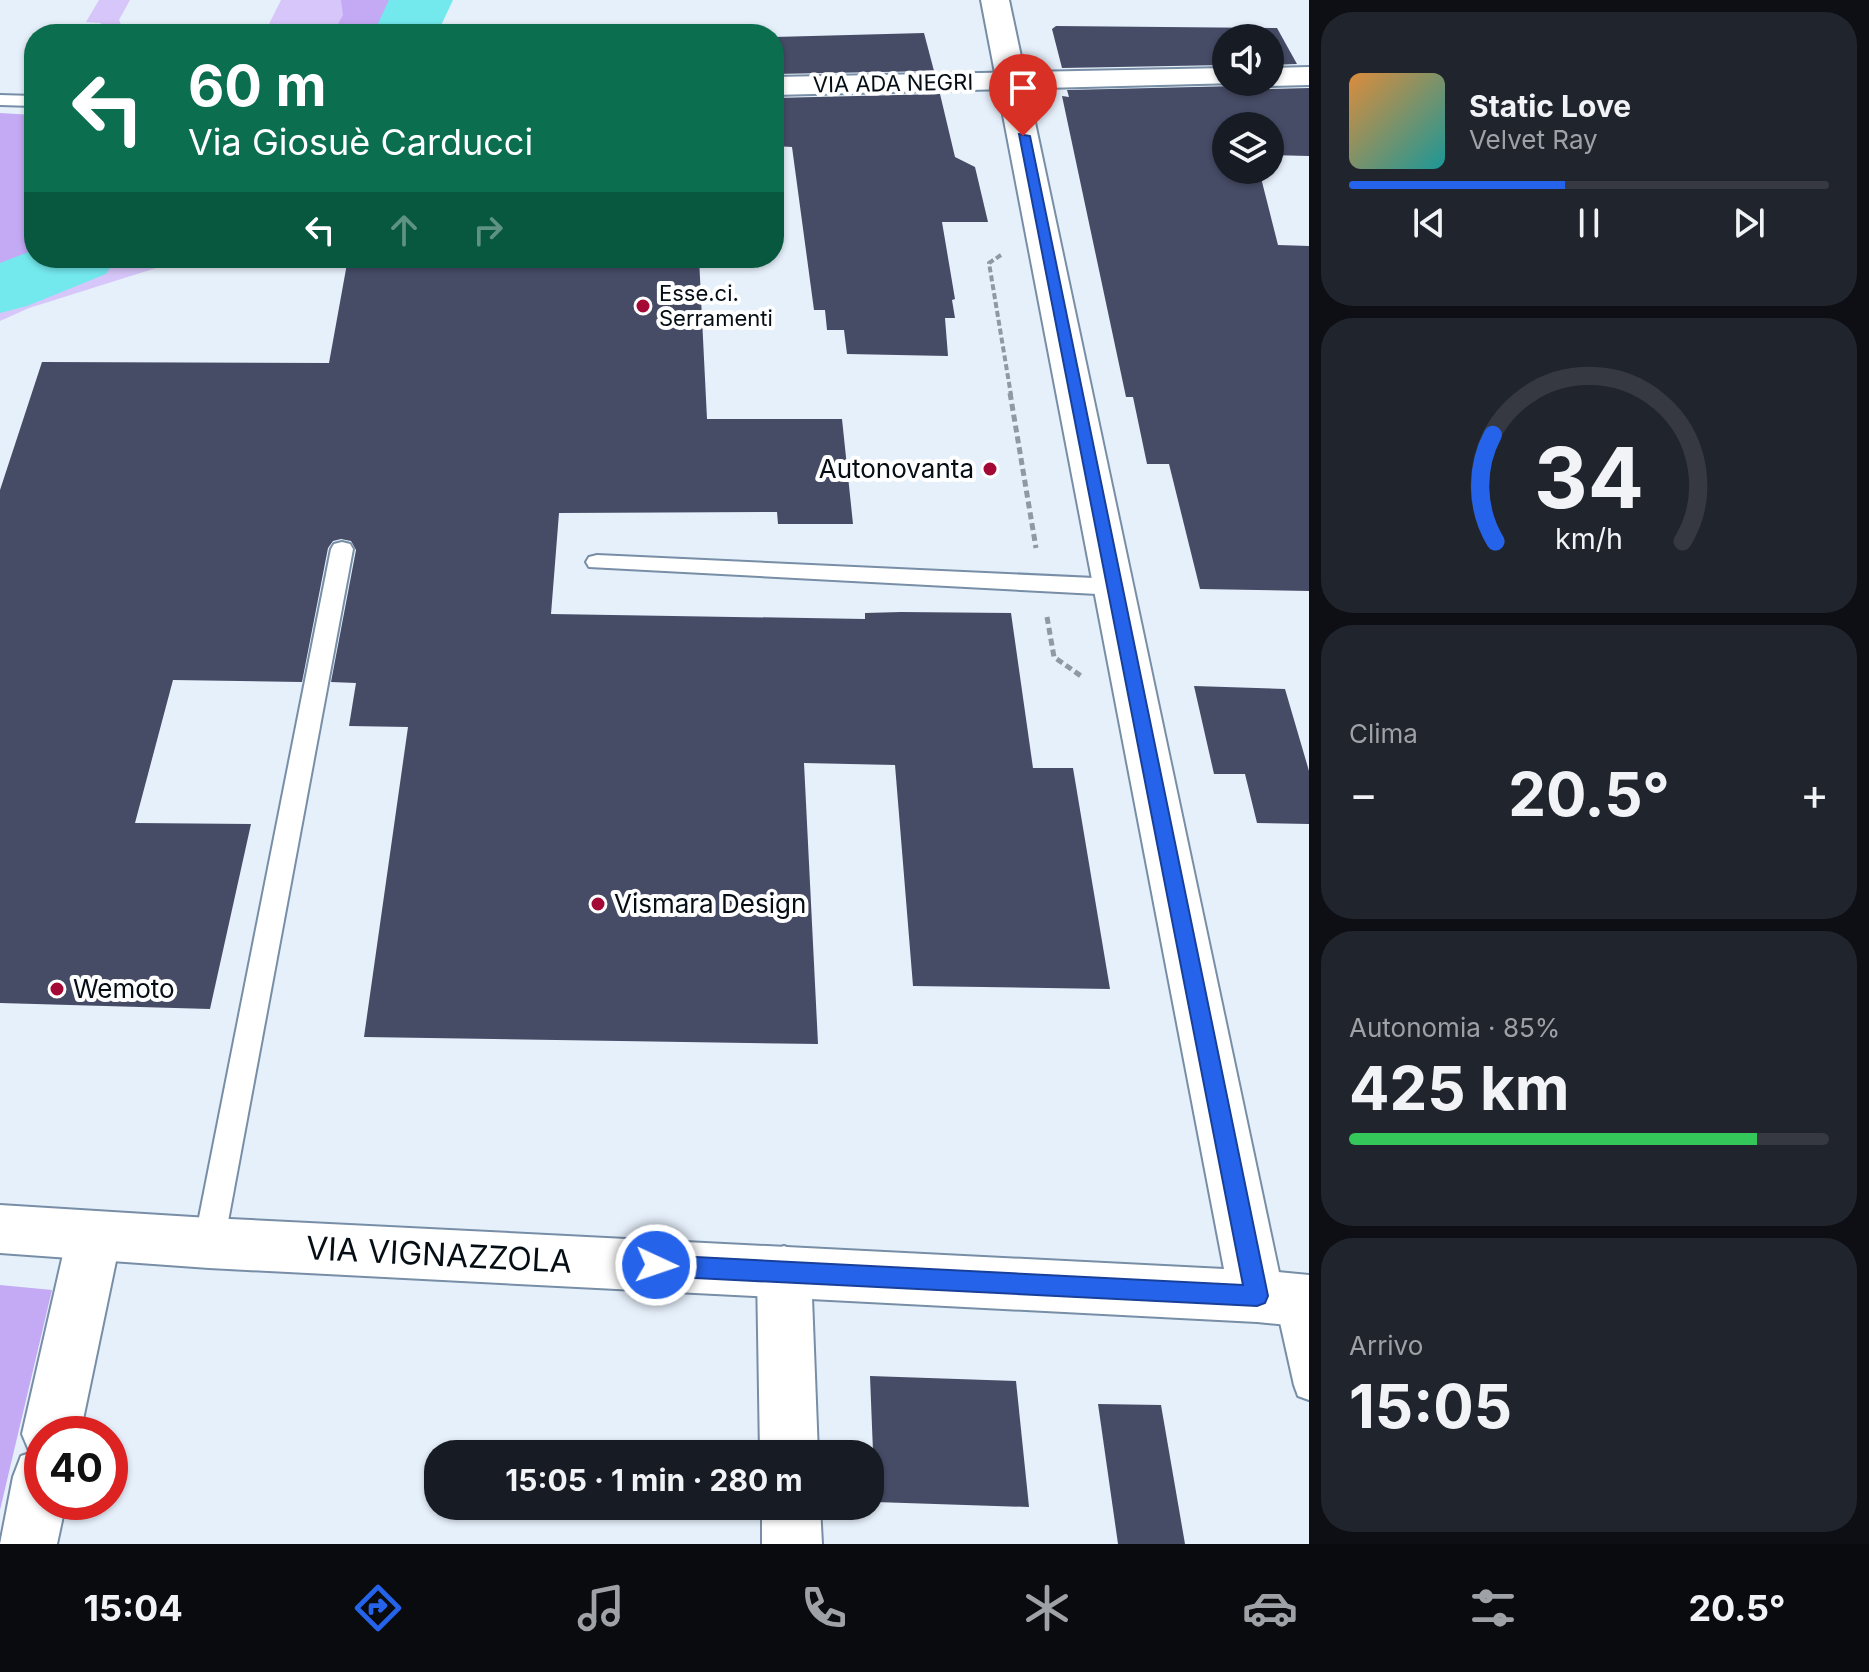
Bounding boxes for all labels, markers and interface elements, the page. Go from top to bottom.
map controls [1212,24,1284,184]
button: sound [1212,24,1284,96]
text: 60 m [188,52,327,120]
pin [989,54,1057,136]
icon: left [56,56,160,160]
icon: arrive [1001,66,1045,110]
street label: VIA ADA NEGRI [813,69,973,97]
text: Static Love [1469,88,1631,124]
button: layers [1212,112,1284,184]
text: Via Giosuè Carducci [188,120,533,164]
text: Velvet Ray [1469,124,1598,155]
icon: previous [1407,201,1451,245]
icon: pause [1567,201,1611,245]
icon: next [1727,201,1771,245]
icon: left [298,208,342,252]
icon: ahead [382,208,426,252]
icon: right [466,208,510,252]
place label: Esse.ci. Serramenti [659,280,773,331]
marker: Esse.ci. Serramenti [634,297,652,315]
text: 34 [1534,426,1644,527]
place label: Autonovanta [819,453,974,484]
marker: Autonovanta [981,460,999,478]
text: km/h [1555,521,1623,556]
text: Clima [1349,718,1418,749]
text: 20.5° [1508,758,1670,830]
text: − [1349,767,1378,821]
text: + [1800,767,1829,821]
place label: Vismara Design [614,888,806,919]
marker: Vismara Design [589,895,607,913]
place label: Wemoto [73,973,175,1004]
marker: Wemoto [48,980,66,998]
text: Autonomia · 85% [1349,1012,1560,1043]
text: 425 km [1349,1052,1570,1124]
position arrow [614,1223,698,1307]
street label: VIA VIGNAZZOLA [305,1228,573,1281]
text: Arrivo [1349,1330,1423,1361]
text: 15:05 [1349,1370,1512,1442]
speed limit sign: 40 [24,1416,128,1520]
text: 15:05 · 1 min · 280 m [505,1462,803,1498]
icon: directions [350,1580,406,1636]
icon: music [573,1580,629,1636]
icon: phone [796,1580,852,1636]
icon: climate [1019,1580,1075,1636]
icon: car [1242,1580,1298,1636]
icon: filters [1465,1580,1521,1636]
text: 15:04 [84,1586,183,1630]
text: 20.5° [1688,1586,1785,1630]

